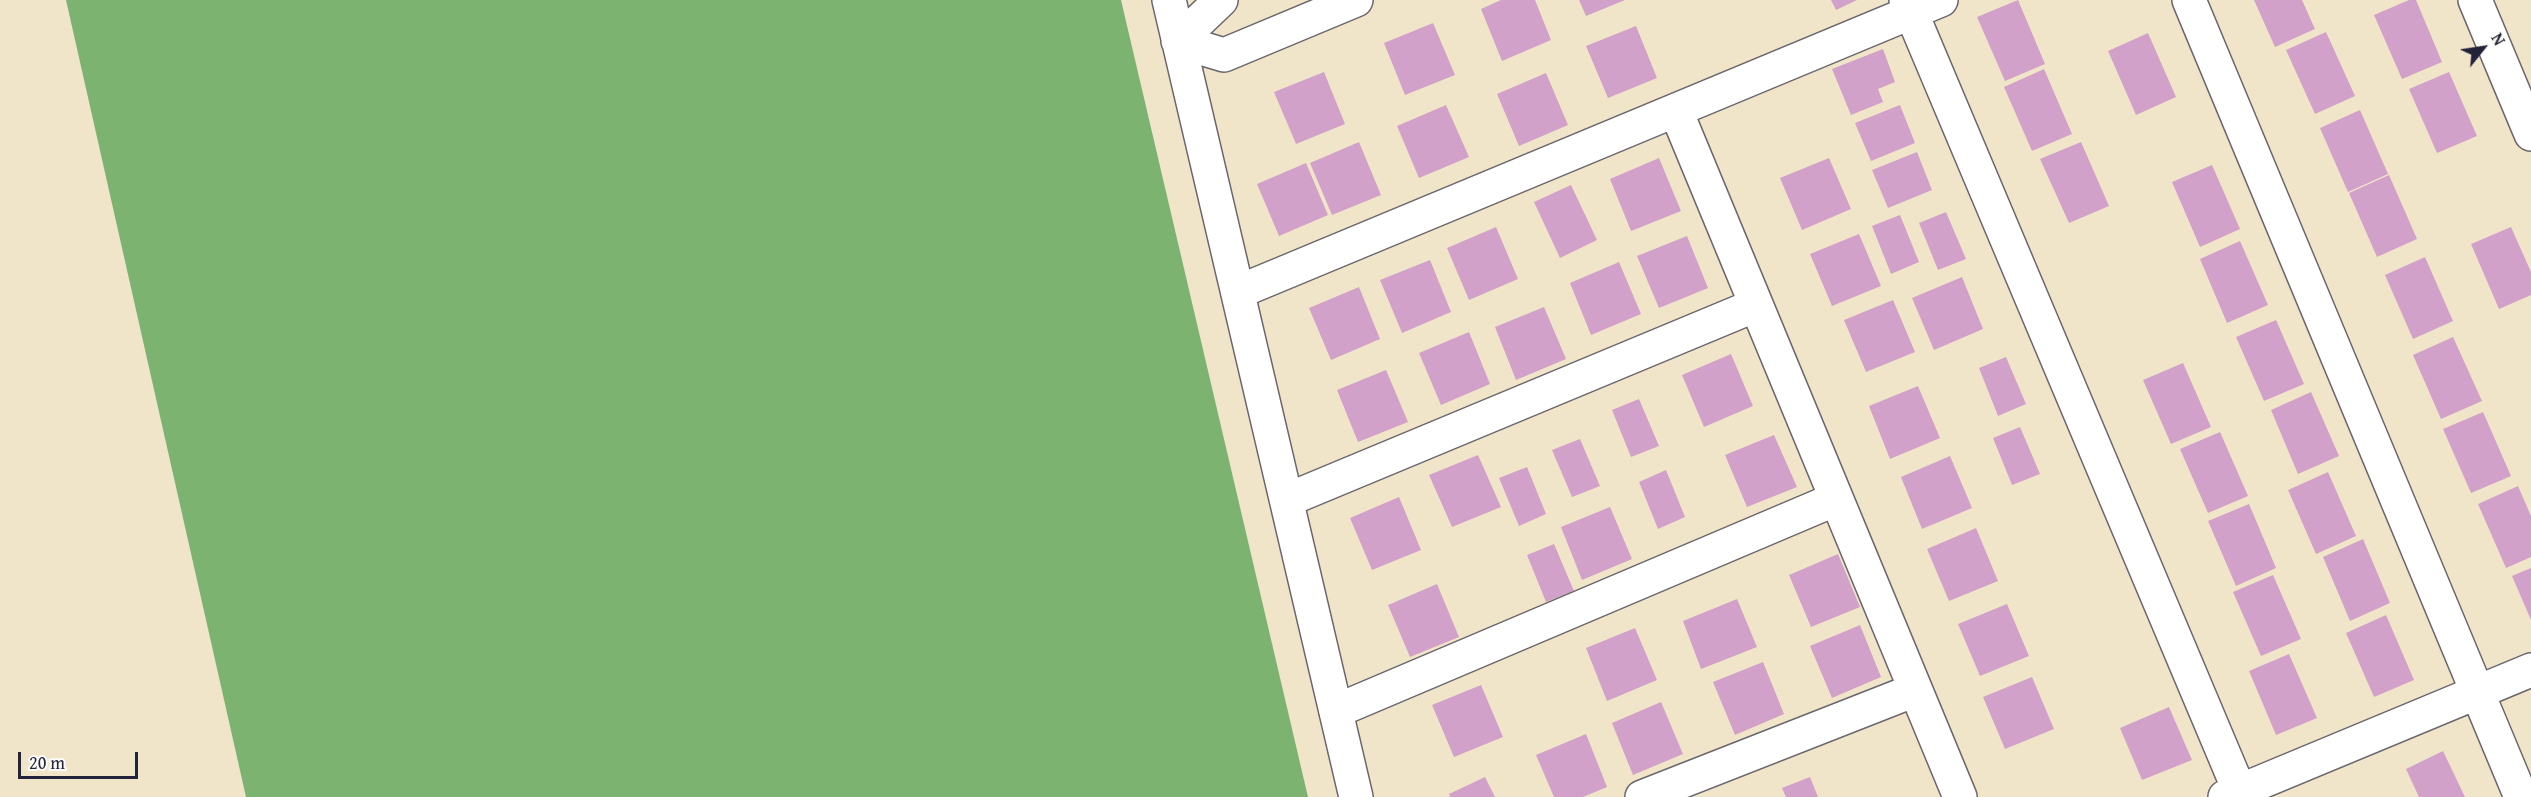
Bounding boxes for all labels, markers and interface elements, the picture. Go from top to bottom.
north arrow [2453,18,2513,78]
text: N [2486,28,2512,50]
scale bar [21,740,141,778]
text: 20 m [29,749,65,776]

